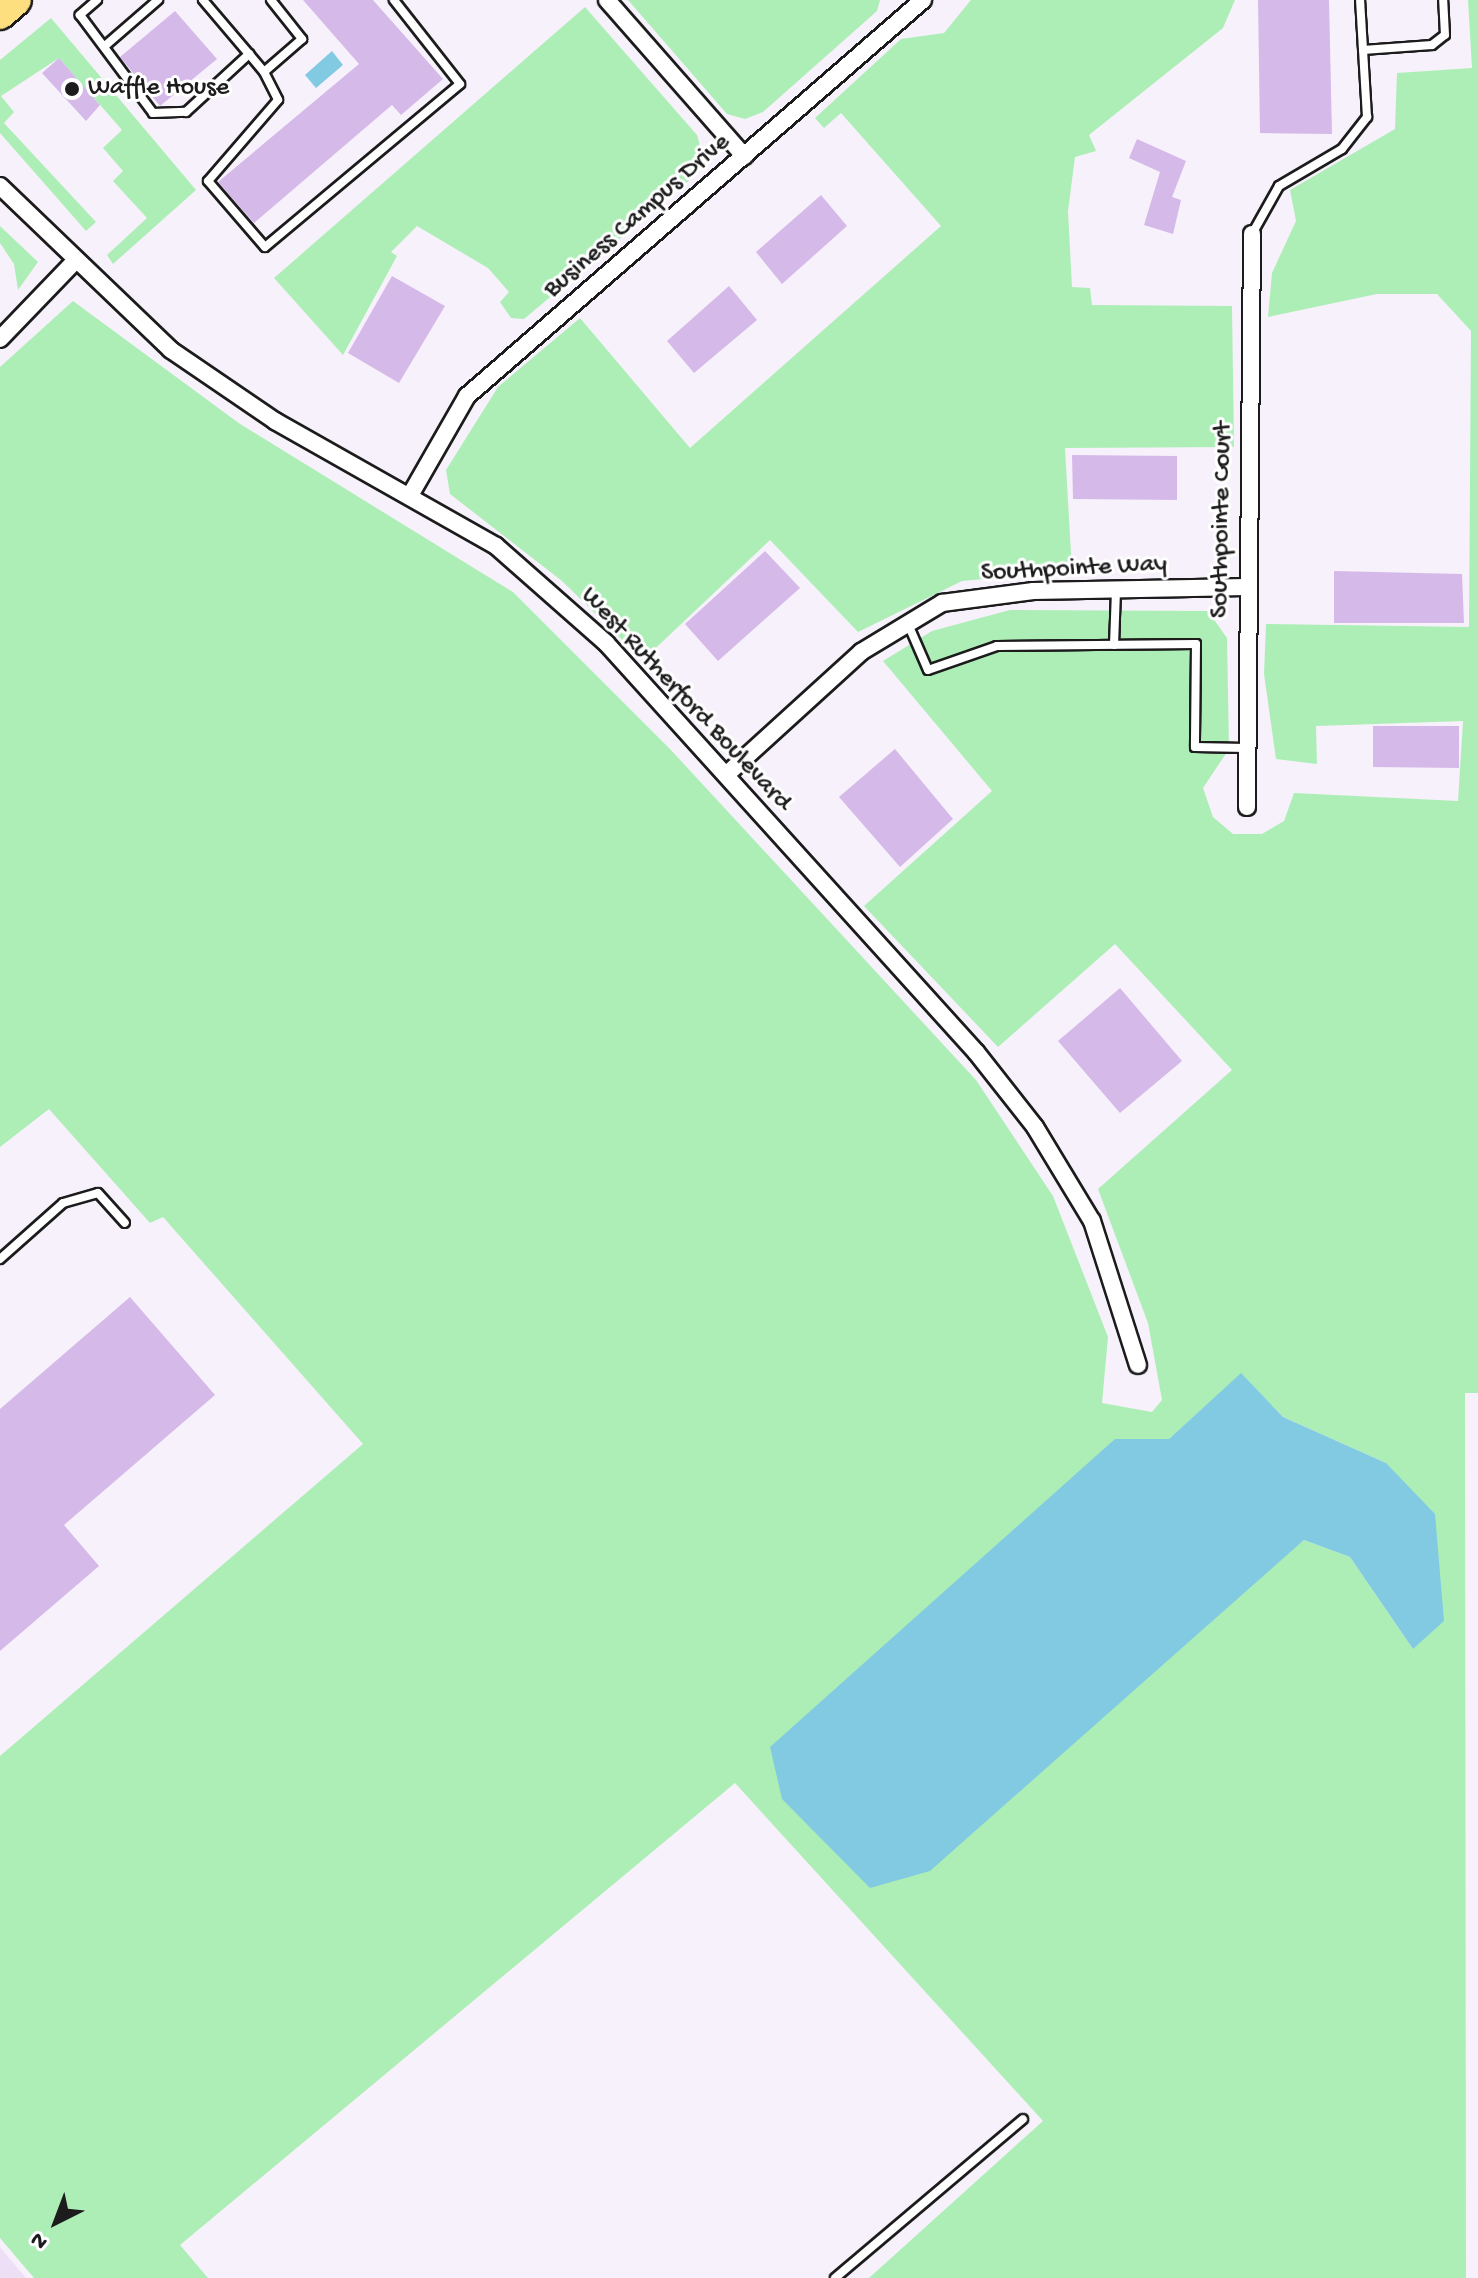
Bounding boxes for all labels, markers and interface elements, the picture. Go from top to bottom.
place label: Waffle House [88,73,229,105]
marker: Waffle House [63,80,81,98]
street label: Business Campus Drive [539,128,737,306]
street label: Southpointe Court [1206,422,1240,618]
street label: Southpointe Way [980,550,1168,590]
street label: West Rutherford Boulevard [573,581,797,819]
north arrow [16,2182,96,2262]
text: N [26,2225,54,2254]

